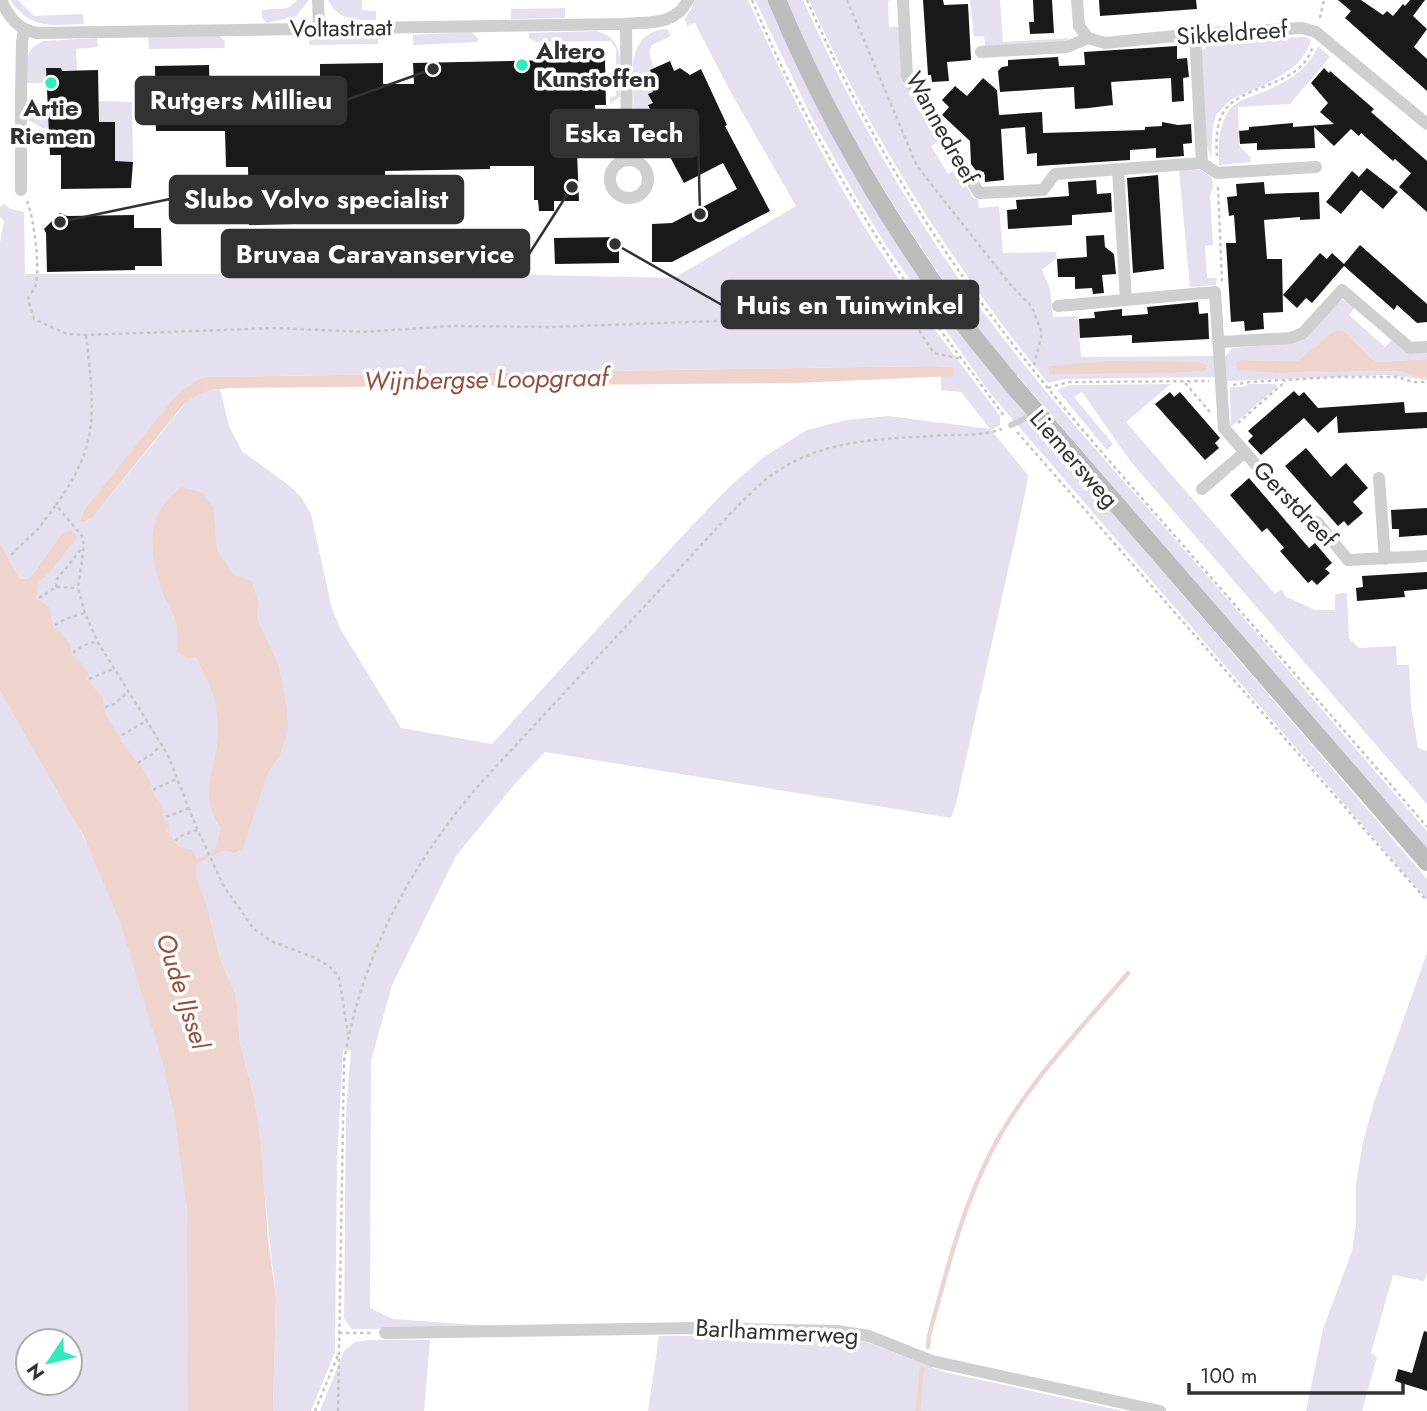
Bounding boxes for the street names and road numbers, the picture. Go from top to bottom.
street label: Voltastraat [290,9,393,46]
street label: Sikkeldreef [1175,11,1290,54]
street label: Wannedreef [897,65,988,191]
street label: Liemersweg [1022,402,1127,516]
street label: Gerstdreef [1245,453,1346,555]
street label: Barlhammerweg [694,1310,860,1353]

